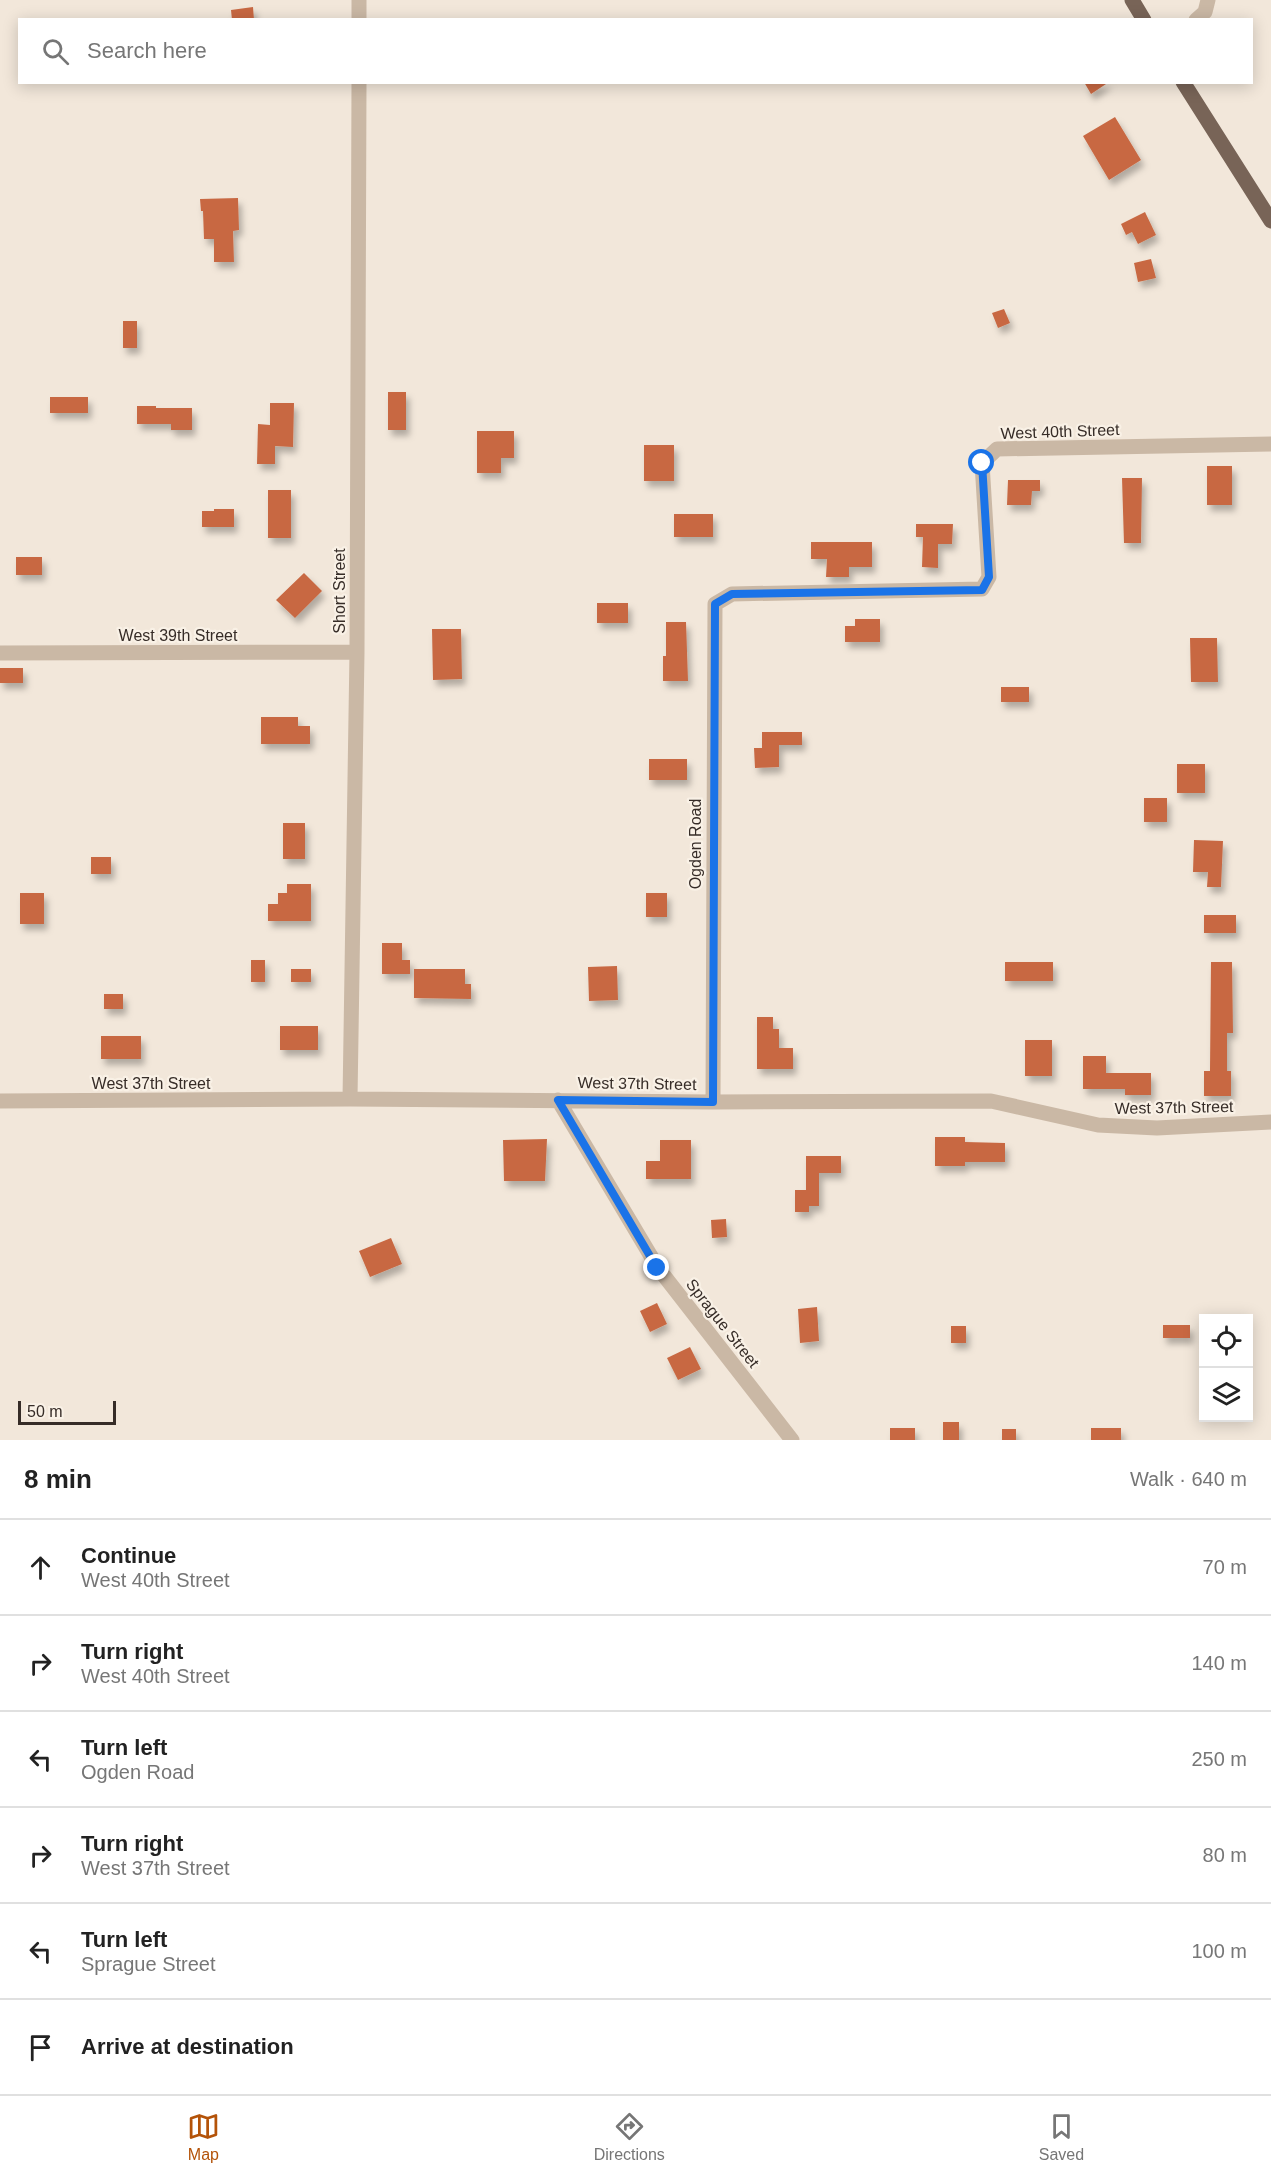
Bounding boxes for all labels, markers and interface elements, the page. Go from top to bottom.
search box [18,18,1253,84]
icon: search [39,35,72,68]
text: Search here [87,38,207,63]
street label: West 40th Street [1000,421,1120,442]
route start [968,449,994,475]
street label: Short Street [331,548,348,634]
street label: West 39th Street [119,627,238,644]
street label: Ogden Road [687,799,704,889]
street label: West 37th Street [577,1074,697,1093]
street label: West 37th Street [92,1075,211,1092]
street label: West 37th Street [1114,1098,1234,1117]
route end [643,1254,669,1280]
street label: Sprague Street [683,1276,763,1371]
map controls [1199,1314,1253,1422]
button: locate [1199,1314,1253,1368]
button: layers [1199,1368,1253,1422]
scale bar [18,1398,116,1426]
text: 50 m [27,1403,63,1420]
text: 8 min [24,1464,92,1494]
text: Walk · 640 m [1130,1468,1247,1490]
text: Continue [81,1543,176,1568]
icon: ahead [24,1551,57,1584]
text: 70 m [1203,1556,1247,1578]
text: West 40th Street [81,1569,230,1591]
text: Turn right [81,1639,183,1664]
icon: right [24,1647,57,1680]
text: 140 m [1191,1652,1247,1674]
text: West 40th Street [81,1665,230,1687]
text: Turn left [81,1735,167,1760]
icon: left [24,1743,57,1776]
text: 250 m [1191,1748,1247,1770]
text: Ogden Road [81,1761,194,1783]
text: Turn right [81,1831,183,1856]
icon: right [24,1839,57,1872]
text: 80 m [1203,1844,1247,1866]
text: West 37th Street [81,1857,230,1879]
text: Turn left [81,1927,167,1952]
icon: left [24,1935,57,1968]
text: 100 m [1191,1940,1247,1962]
text: Sprague Street [81,1953,216,1975]
icon: arrive [24,2031,57,2064]
text: Arrive at destination [81,2034,294,2059]
tab: Map [187,2110,220,2164]
tab: Directions [594,2110,665,2164]
tab: Saved [1039,2110,1084,2164]

